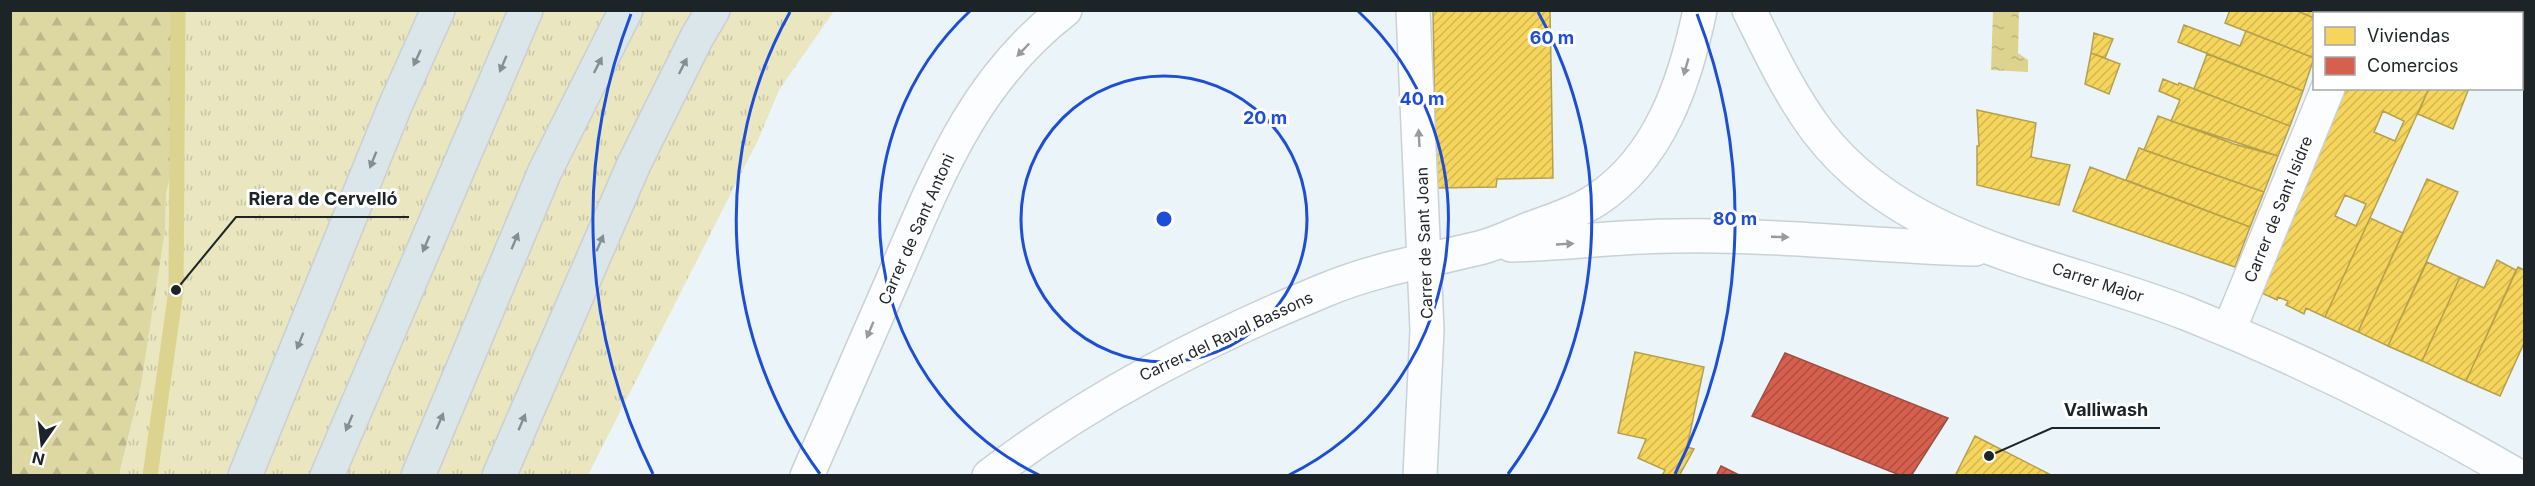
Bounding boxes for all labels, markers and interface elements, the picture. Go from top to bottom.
legend [2313,12,2523,90]
text: Viviendas [2367,25,2450,46]
text: 60 m [1530,27,1574,48]
one-way arrow [1016,43,1030,57]
one-way arrow [412,50,421,67]
text: Comercios [2367,55,2459,76]
one-way arrow [498,56,508,74]
one-way arrow [593,57,603,74]
one-way arrow [678,58,687,75]
one-way arrow [1681,58,1690,76]
text: 40 m [1400,88,1445,109]
text: 20 m [1243,107,1287,128]
one-way arrow [1415,129,1424,148]
street label: Carrer de Sant Isidre [2239,133,2317,285]
street label: Carrer de Sant Antoni [874,150,958,308]
one-way arrow [368,151,377,169]
street label: Carrer de Sant Joan [1411,167,1437,319]
callout: Riera de Cervelló [236,181,409,217]
text: Riera de Cervelló [248,188,398,209]
text: 80 m [1713,208,1757,229]
centre of rings [1154,209,1174,229]
one-way arrow [510,232,520,250]
one-way arrow [595,233,605,251]
one-way arrow [1771,233,1790,242]
one-way arrow [421,235,431,253]
one-way arrow [1555,239,1574,249]
street label: Carrer Major [2050,258,2146,306]
street label: Carrer del Raval Bassons [1136,287,1316,385]
one-way arrow [865,321,875,339]
one-way arrow [295,332,305,350]
callout: Valliwash [2052,392,2160,428]
text: Valliwash [2064,399,2148,420]
one-way arrow [435,412,445,430]
one-way arrow [518,413,527,430]
north arrow [12,414,72,474]
one-way arrow [344,414,354,432]
text: N [30,447,47,470]

